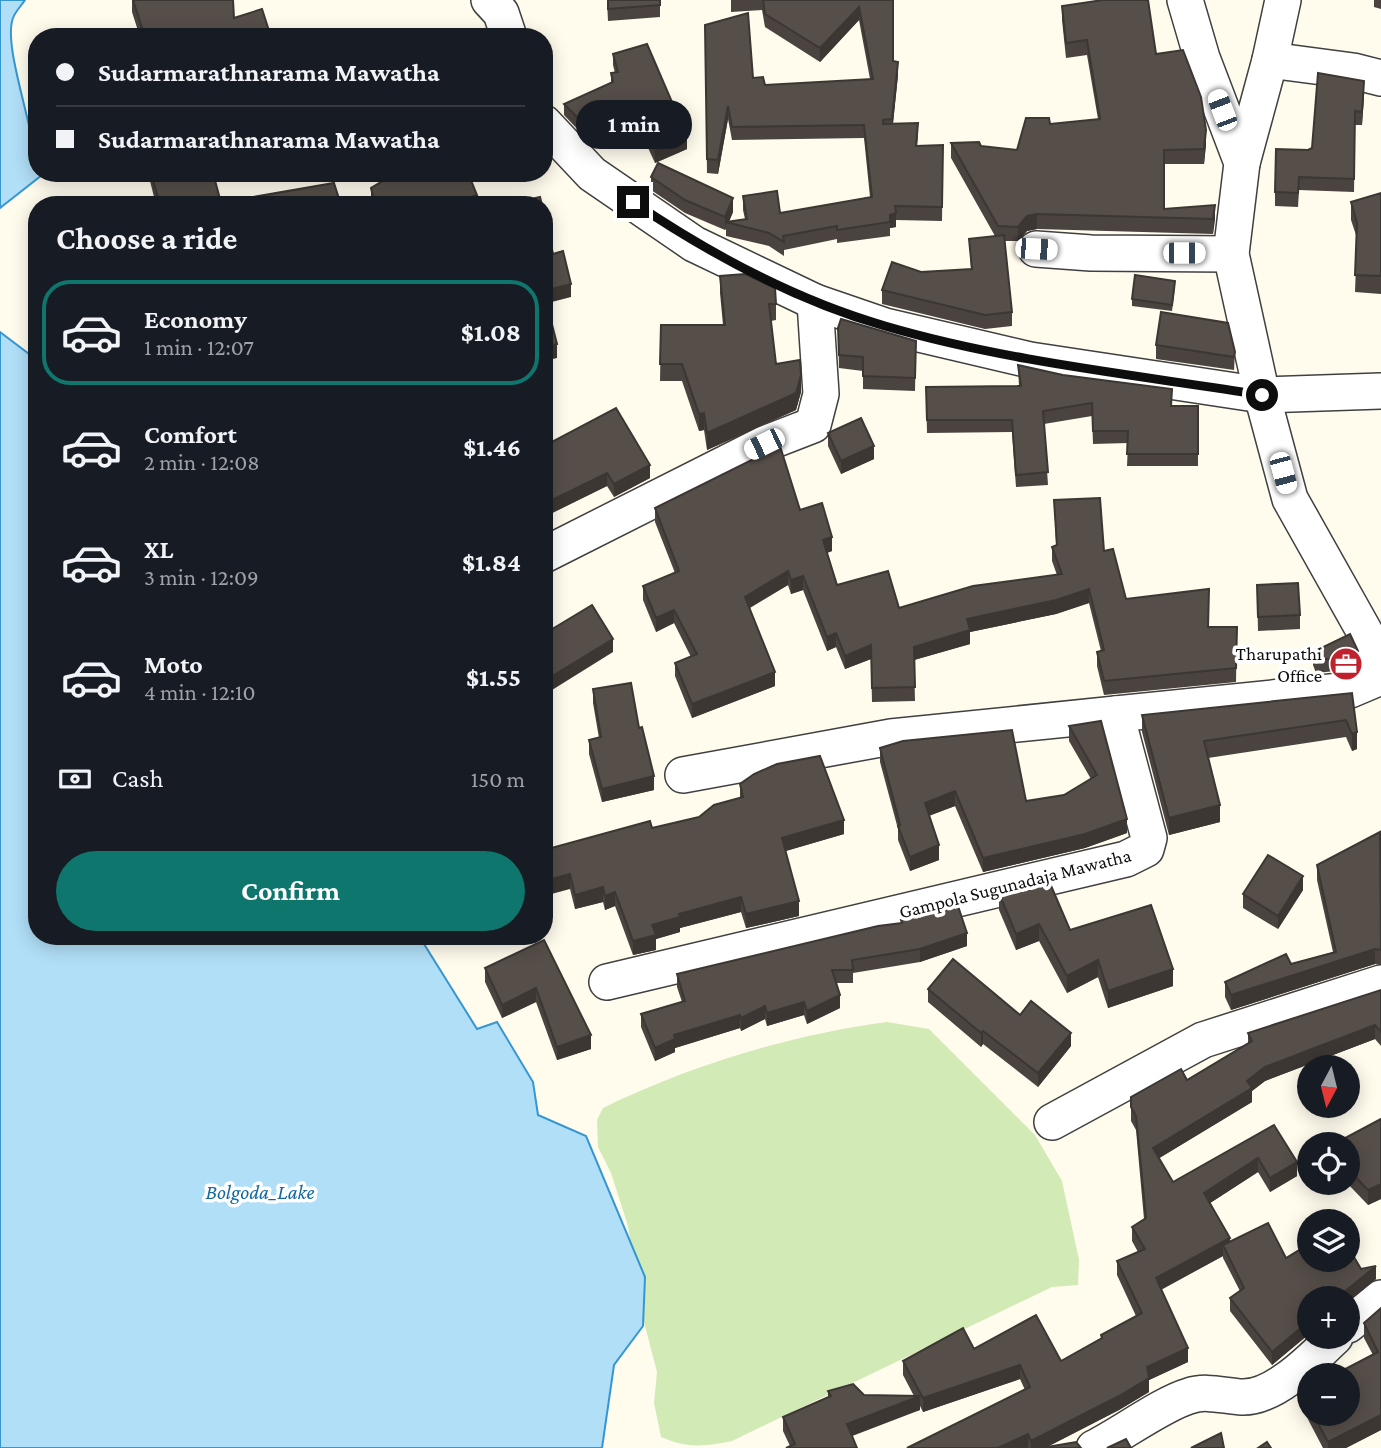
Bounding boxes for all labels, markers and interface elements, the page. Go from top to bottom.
text: Sudarmarathnarama Mawatha [98,58,440,87]
car [1205,87,1240,133]
callout: 1 min [575,100,691,150]
text: 1 min [608,111,660,137]
text: Sudarmarathnarama Mawatha [98,125,440,154]
route end [617,186,649,218]
text: Choose a ride [56,220,237,256]
car [1015,237,1058,261]
car [1164,243,1206,264]
icon: car [60,301,123,364]
text: Economy [144,305,247,334]
text: $1.08 [461,318,521,347]
text: 1 min · 12:07 [144,334,254,360]
route start [1246,379,1278,411]
icon: car [60,416,123,479]
text: Comfort [144,420,237,449]
car [741,425,788,463]
text: $1.46 [463,433,521,462]
text: 2 min · 12:08 [144,449,260,475]
car [1268,450,1299,496]
icon: car [60,531,123,594]
text: XL [144,535,173,564]
text: $1.84 [462,548,521,577]
text: 3 min · 12:09 [144,564,259,590]
place label: Tharupathi Office [1236,643,1322,686]
office icon: Tharupathi Office [1327,645,1365,683]
icon: car [60,646,123,709]
text: Moto [144,650,203,679]
text: $1.55 [466,663,521,692]
text: 4 min · 12:10 [144,679,256,705]
icon: cash [56,760,94,798]
text: Cash [112,764,163,793]
text: 150 m [471,766,525,792]
street label: Gampola Sugunadaja Mawatha [897,844,1134,923]
button: Confirm [56,851,525,931]
north arrow [1297,1055,1360,1118]
map controls [1297,1055,1360,1426]
button: locate [1297,1132,1360,1195]
water label: Bolgoda_Lake [205,1180,315,1204]
button: layers [1297,1209,1360,1272]
button: + [1297,1286,1360,1349]
button: − [1297,1363,1360,1426]

